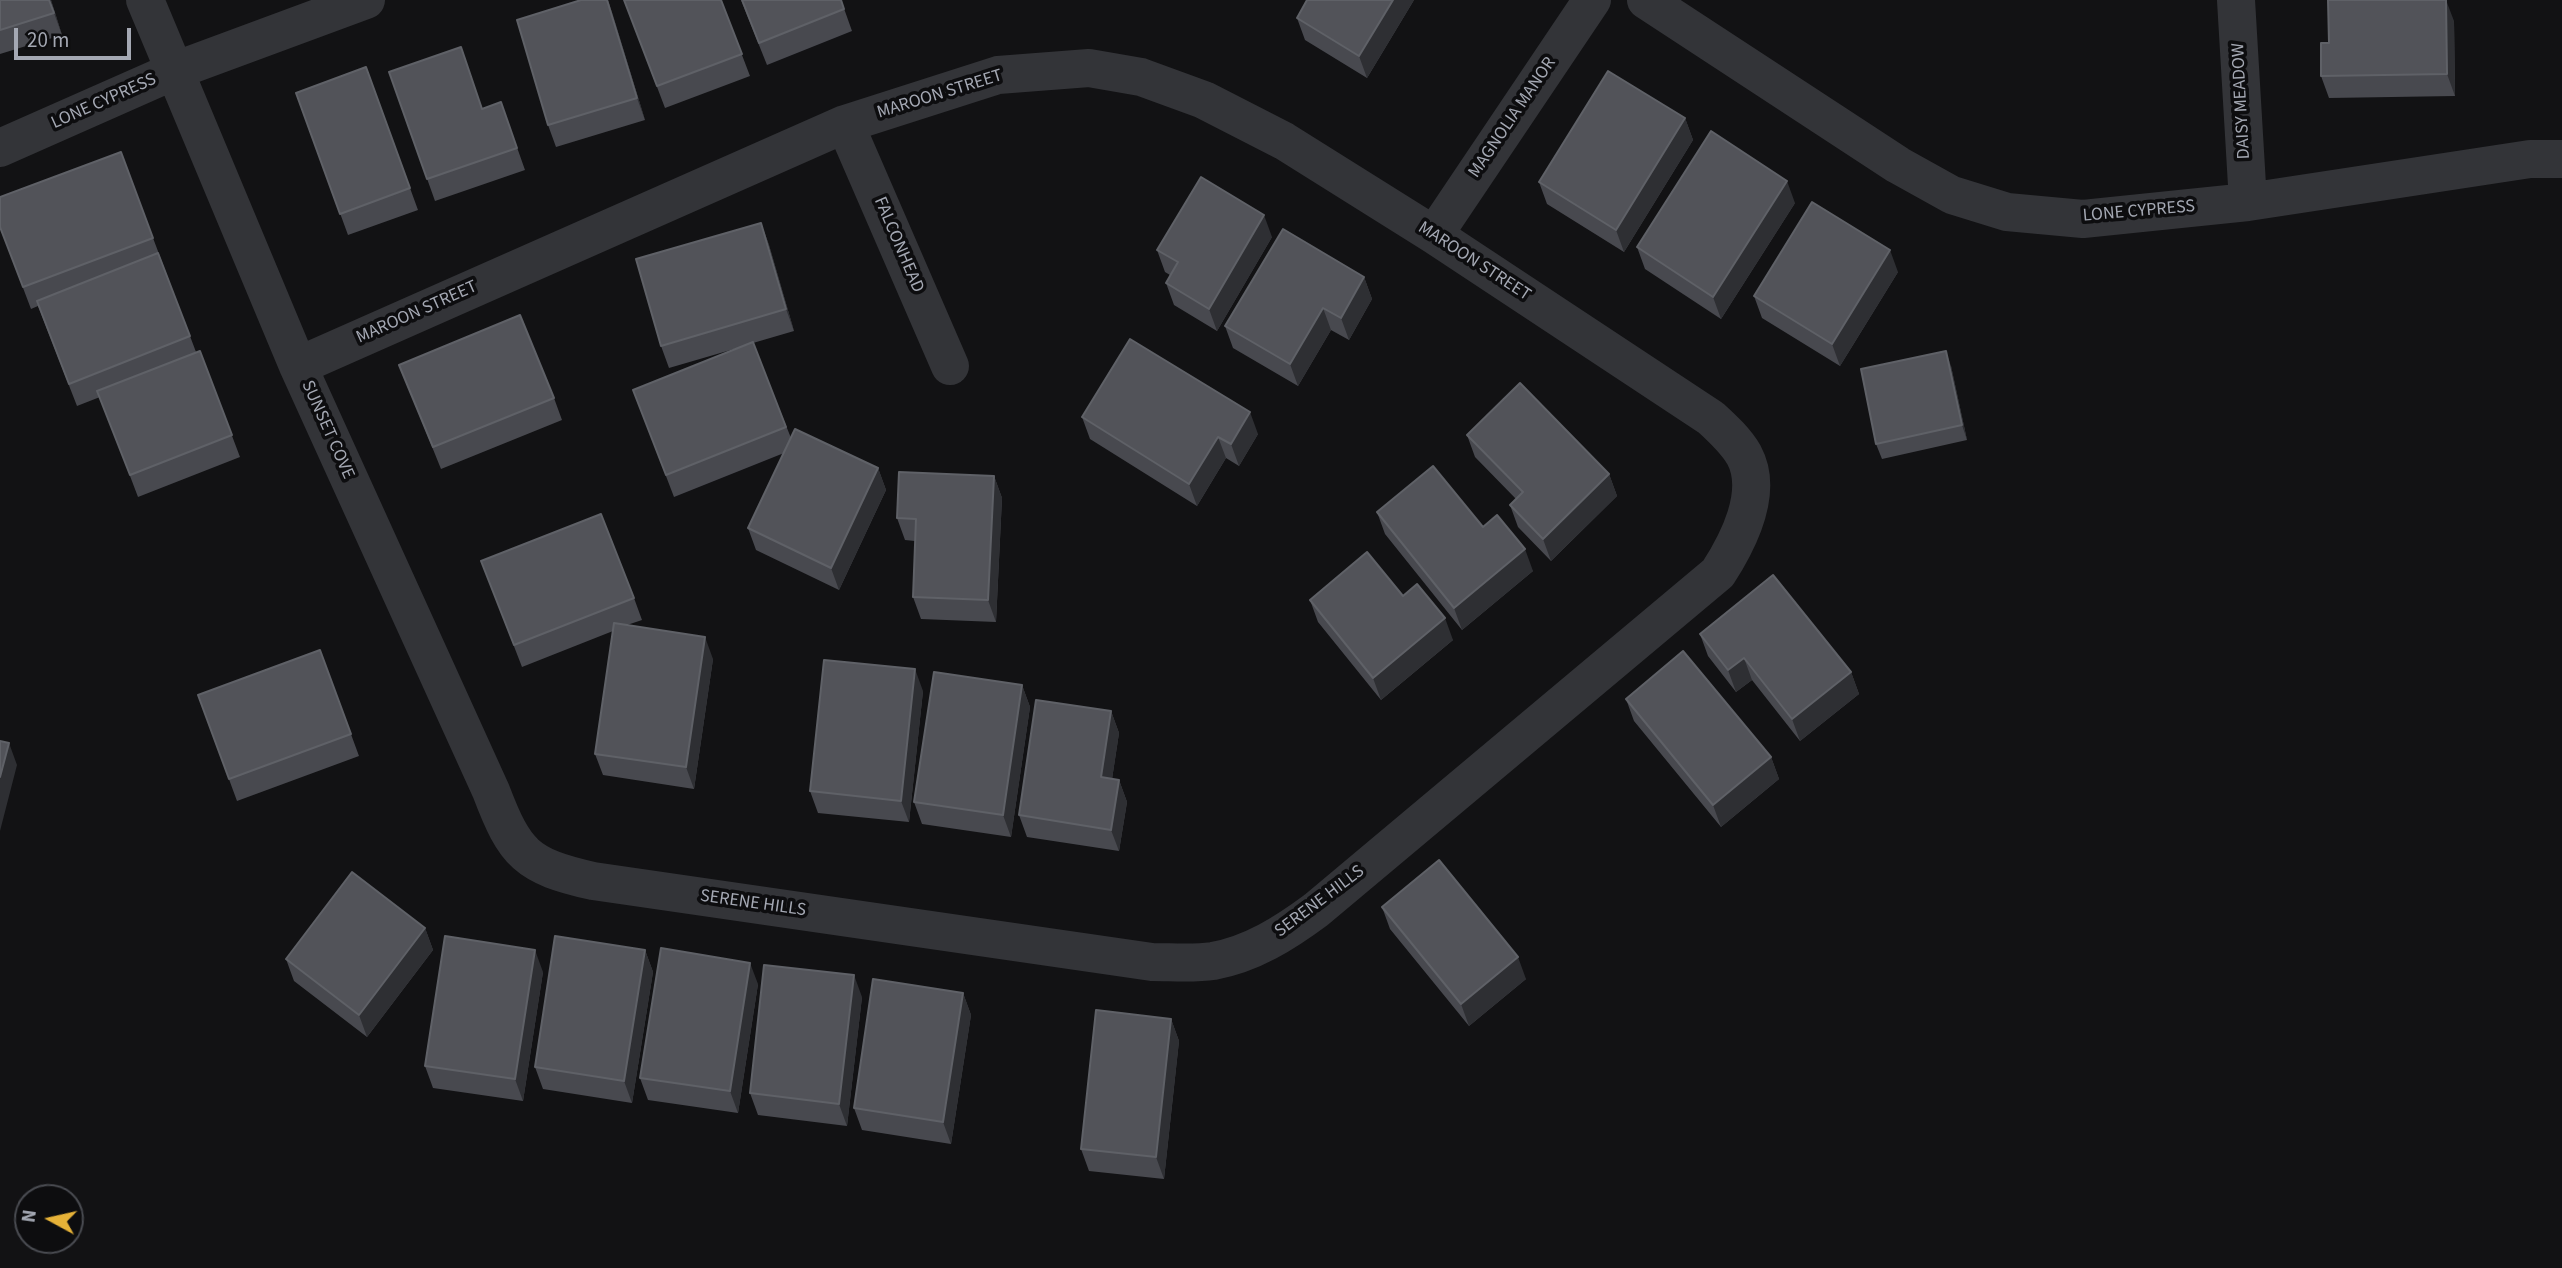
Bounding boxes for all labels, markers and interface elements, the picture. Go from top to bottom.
scale bar [18,14,135,58]
text: 20 m [27,25,69,55]
street label: DAISY MEADOW [2228,42,2256,160]
street label: MAGNOLIA MANOR [1465,54,1561,182]
street label: MAROON STREET [875,66,1005,124]
street label: LONE CYPRESS [48,69,160,135]
street label: FALCONHEAD [868,194,928,296]
street label: LONE CYPRESS [2082,196,2196,228]
street label: MAROON STREET [1414,218,1534,306]
street label: MAROON STREET [353,277,481,349]
street label: SUNSET COVE [296,377,358,483]
street label: SERENE HILLS [1271,861,1369,943]
street label: SERENE HILLS [699,886,807,922]
north arrow [14,1184,84,1254]
text: N [15,1208,44,1224]

